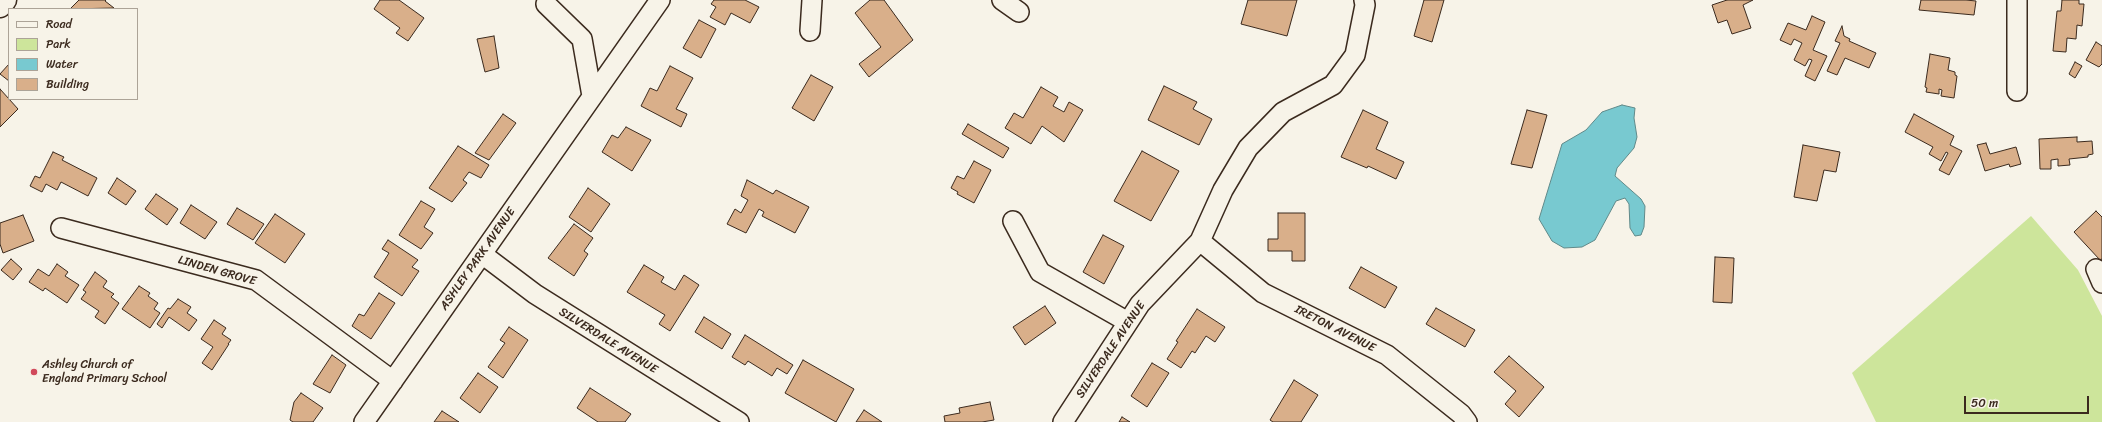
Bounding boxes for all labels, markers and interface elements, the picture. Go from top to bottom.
legend [8,8,138,100]
text: Road [46,13,72,35]
text: Park [46,33,71,55]
text: Water [46,53,78,75]
text: Building [46,73,89,95]
street label: ASHLEY PARK AVENUE [437,205,519,313]
street label: LINDEN GROVE [176,253,258,289]
street label: SILVERDALE AVENUE [1073,299,1149,401]
street label: IRETON AVENUE [1292,302,1378,356]
street label: SILVERDALE AVENUE [556,305,660,377]
place label: Ashley Church of England Primary School [42,358,167,386]
marker: Ashley Church of England Primary School [29,367,39,377]
scale bar [1966,388,2091,414]
text: 50 m [1971,392,1998,414]

